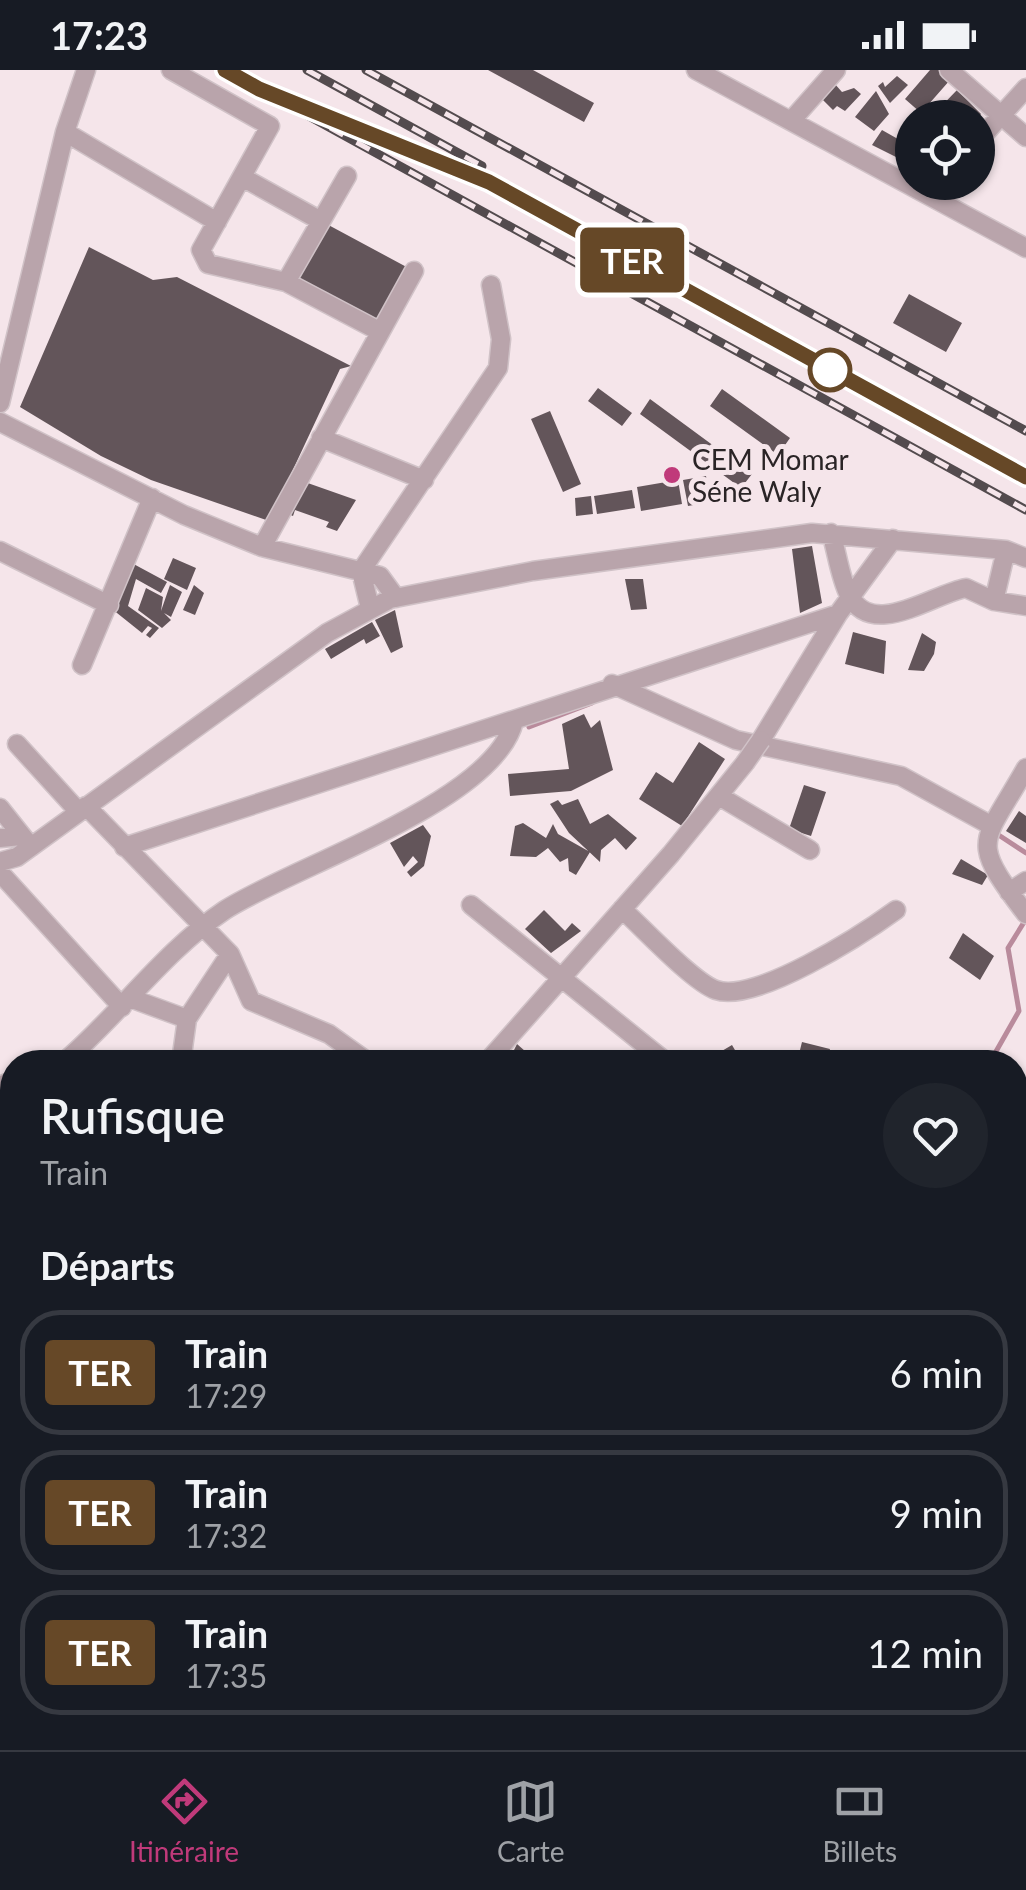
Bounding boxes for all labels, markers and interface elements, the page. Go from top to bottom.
text: 17:23 [50,12,148,58]
map controls [895,100,995,200]
button: locate [895,100,995,200]
line badge: TER [574,228,690,292]
text: TER [600,239,664,281]
unlabelled marker [809,349,851,391]
place label: CEM Momar Séne Waly [692,442,849,508]
marker: CEM Momar Séne Waly [661,464,683,486]
button: heart [883,1083,988,1188]
text: Rufisque [40,1087,225,1144]
text: Train [40,1153,108,1192]
text: Départs [40,1242,175,1288]
text: Train [185,1330,268,1376]
text: 6 min [890,1350,983,1396]
text: TER [68,1351,132,1393]
text: 17:29 [185,1376,267,1415]
text: Train [185,1470,268,1516]
text: 9 min [890,1490,983,1536]
text: TER [68,1491,132,1533]
text: 17:32 [185,1516,267,1555]
text: Train [185,1610,268,1656]
text: 12 min [868,1630,983,1676]
text: TER [68,1631,132,1673]
text: 17:35 [185,1656,267,1695]
tab: Itinéraire [129,1774,239,1868]
tab: Carte [497,1774,565,1868]
tab: Billets [822,1774,897,1868]

